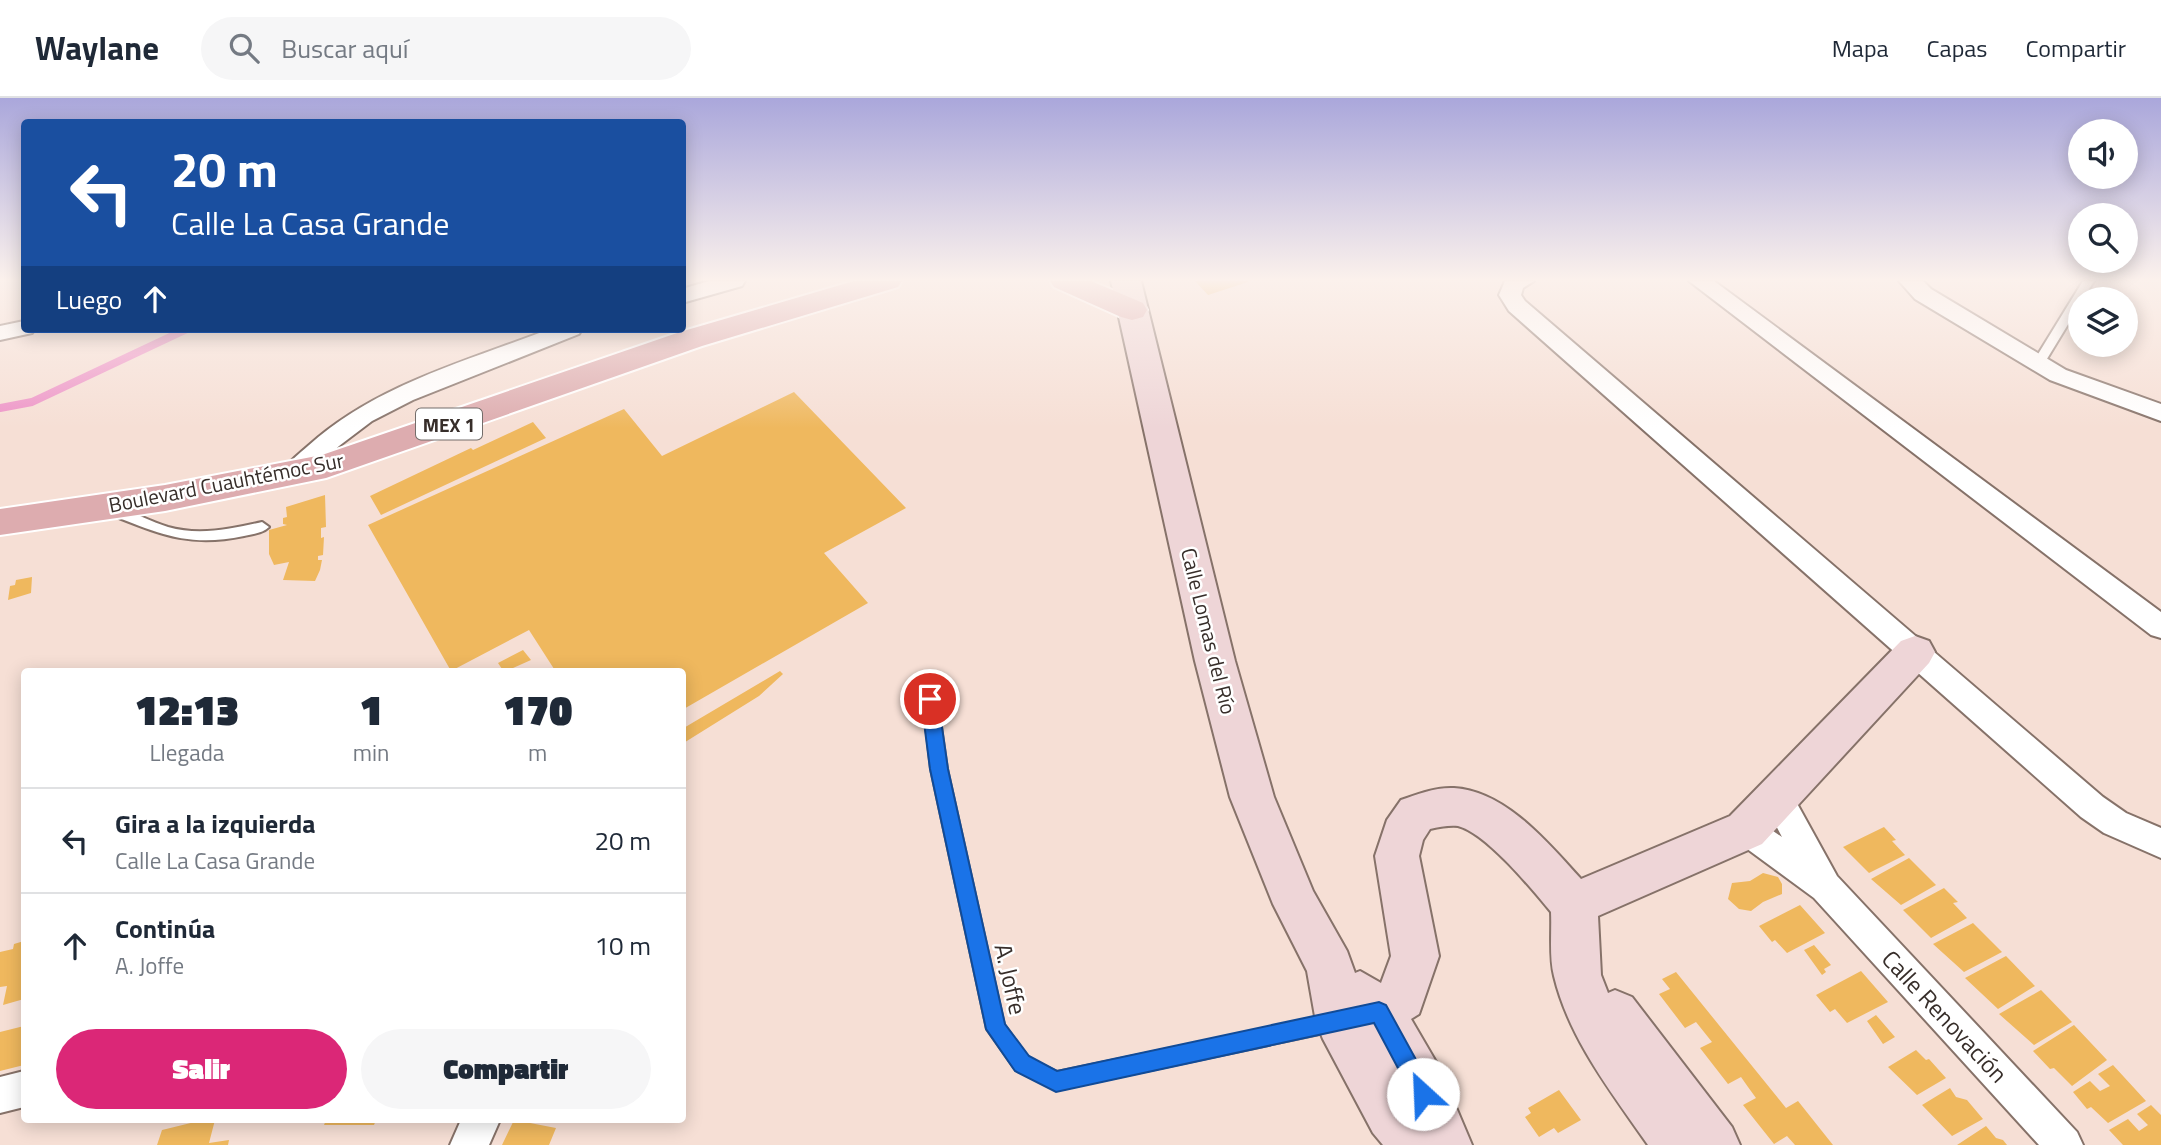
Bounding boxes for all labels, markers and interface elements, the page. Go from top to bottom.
search box [201,17,691,80]
text: Waylane [35,23,159,73]
icon: search [225,29,263,67]
text: Buscar aquí [281,29,408,68]
text: Mapa [1832,30,1889,66]
text: Capas [1927,30,1987,66]
text: Compartir [2025,30,2126,66]
map controls [2068,119,2138,357]
button: sound [2068,119,2138,189]
text: 20 m [171,131,278,206]
icon: left [56,147,147,238]
text: Calle La Casa Grande [171,199,449,247]
button: search [2068,203,2138,273]
text: Luego [56,280,122,319]
icon: ahead [136,280,174,318]
button: layers [2068,287,2138,357]
road number: MEX 1 [416,408,482,440]
street label: Boulevard Cuauhtémoc Sur [106,443,346,521]
street label: Calle Lomas del Río [1173,545,1245,717]
pin [900,669,960,729]
text: 12:13 [135,677,239,741]
text: 1 [360,677,383,741]
text: 170 [503,677,572,741]
icon: arrive [911,680,949,718]
text: Llegada [149,735,224,770]
text: min [353,735,389,770]
text: m [528,735,547,770]
text: Gira a la izquierda [115,804,316,843]
text: 20 m [594,821,651,860]
icon: left [56,822,94,860]
text: Calle La Casa Grande [115,843,315,878]
text: Continúa [115,909,215,948]
text: 10 m [594,926,651,965]
icon: ahead [56,927,94,965]
street label: A. Joffe [985,940,1037,1018]
street label: Calle Renovación [1874,941,2016,1091]
text: A. Joffe [115,948,184,983]
button: Salir [56,1029,347,1109]
button: Compartir [361,1029,651,1109]
position arrow [1386,1057,1460,1131]

